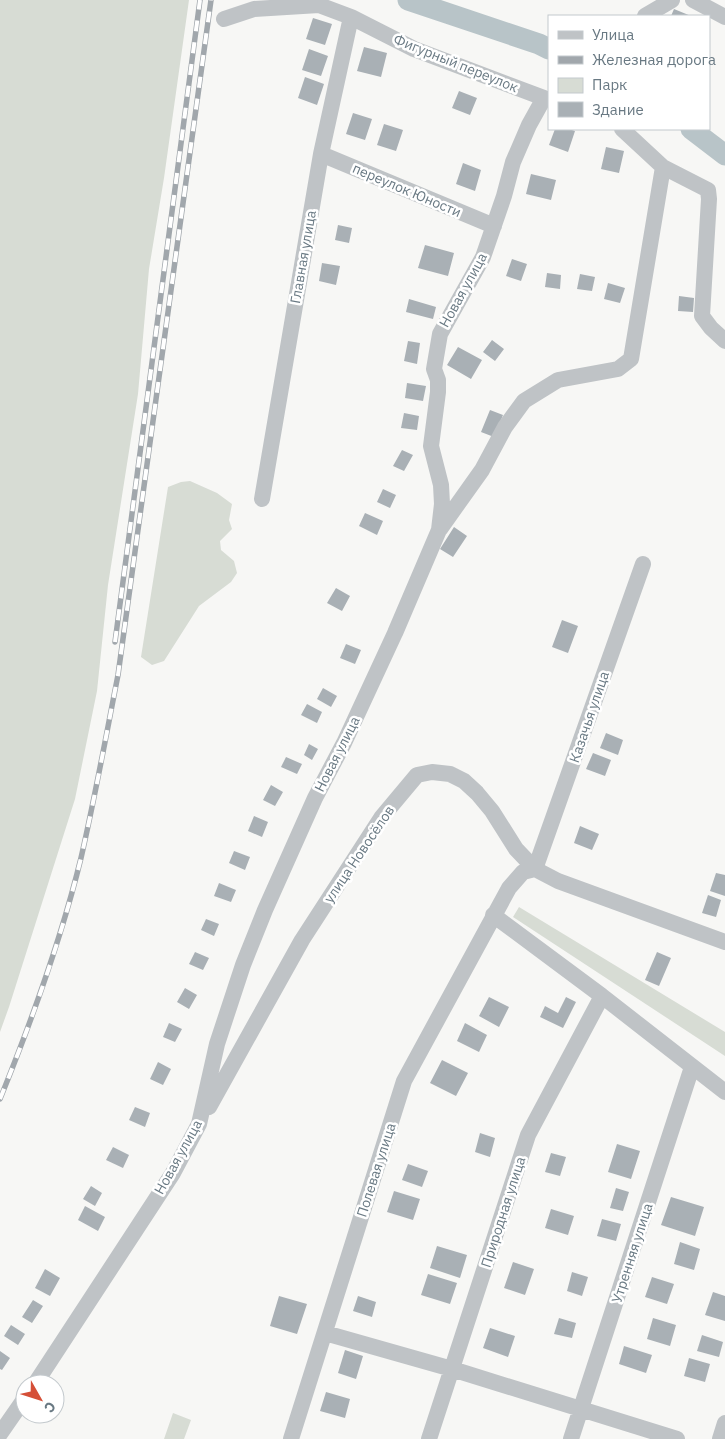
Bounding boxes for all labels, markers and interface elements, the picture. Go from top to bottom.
legend [548,15,710,130]
text: Улица [592,25,634,44]
street label: Фигурный переулок [391,30,521,96]
text: Железная дорога [592,50,716,69]
text: Парк [592,75,627,94]
text: Здание [592,100,644,119]
street label: переулок Юности [350,159,464,221]
street label: Главная улица [286,208,320,305]
street label: Новая улица [435,249,491,330]
street label: Казачья улица [565,669,613,765]
street label: Новая улица [310,713,364,795]
street label: улица Новосёлов [320,802,398,906]
street label: Новая улица [150,1116,206,1197]
street label: Полевая улица [352,1120,400,1219]
street label: Природная улица [477,1154,530,1270]
street label: Утренняя улица [607,1200,657,1305]
north arrow [15,1374,65,1424]
text: С [40,1398,60,1416]

